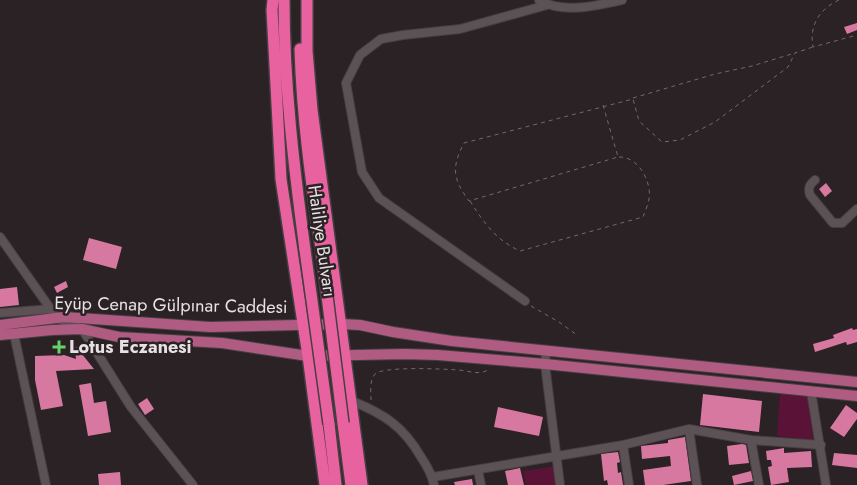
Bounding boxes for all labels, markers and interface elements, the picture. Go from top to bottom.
street label: Haliliye Bulvarı [301,183,343,299]
street label: Eyüp Cenap Gülpınar Caddesi [54,290,288,320]
place label: Lotus Eczanesi [69,334,192,360]
marker: Lotus Eczanesi [53,341,65,353]

